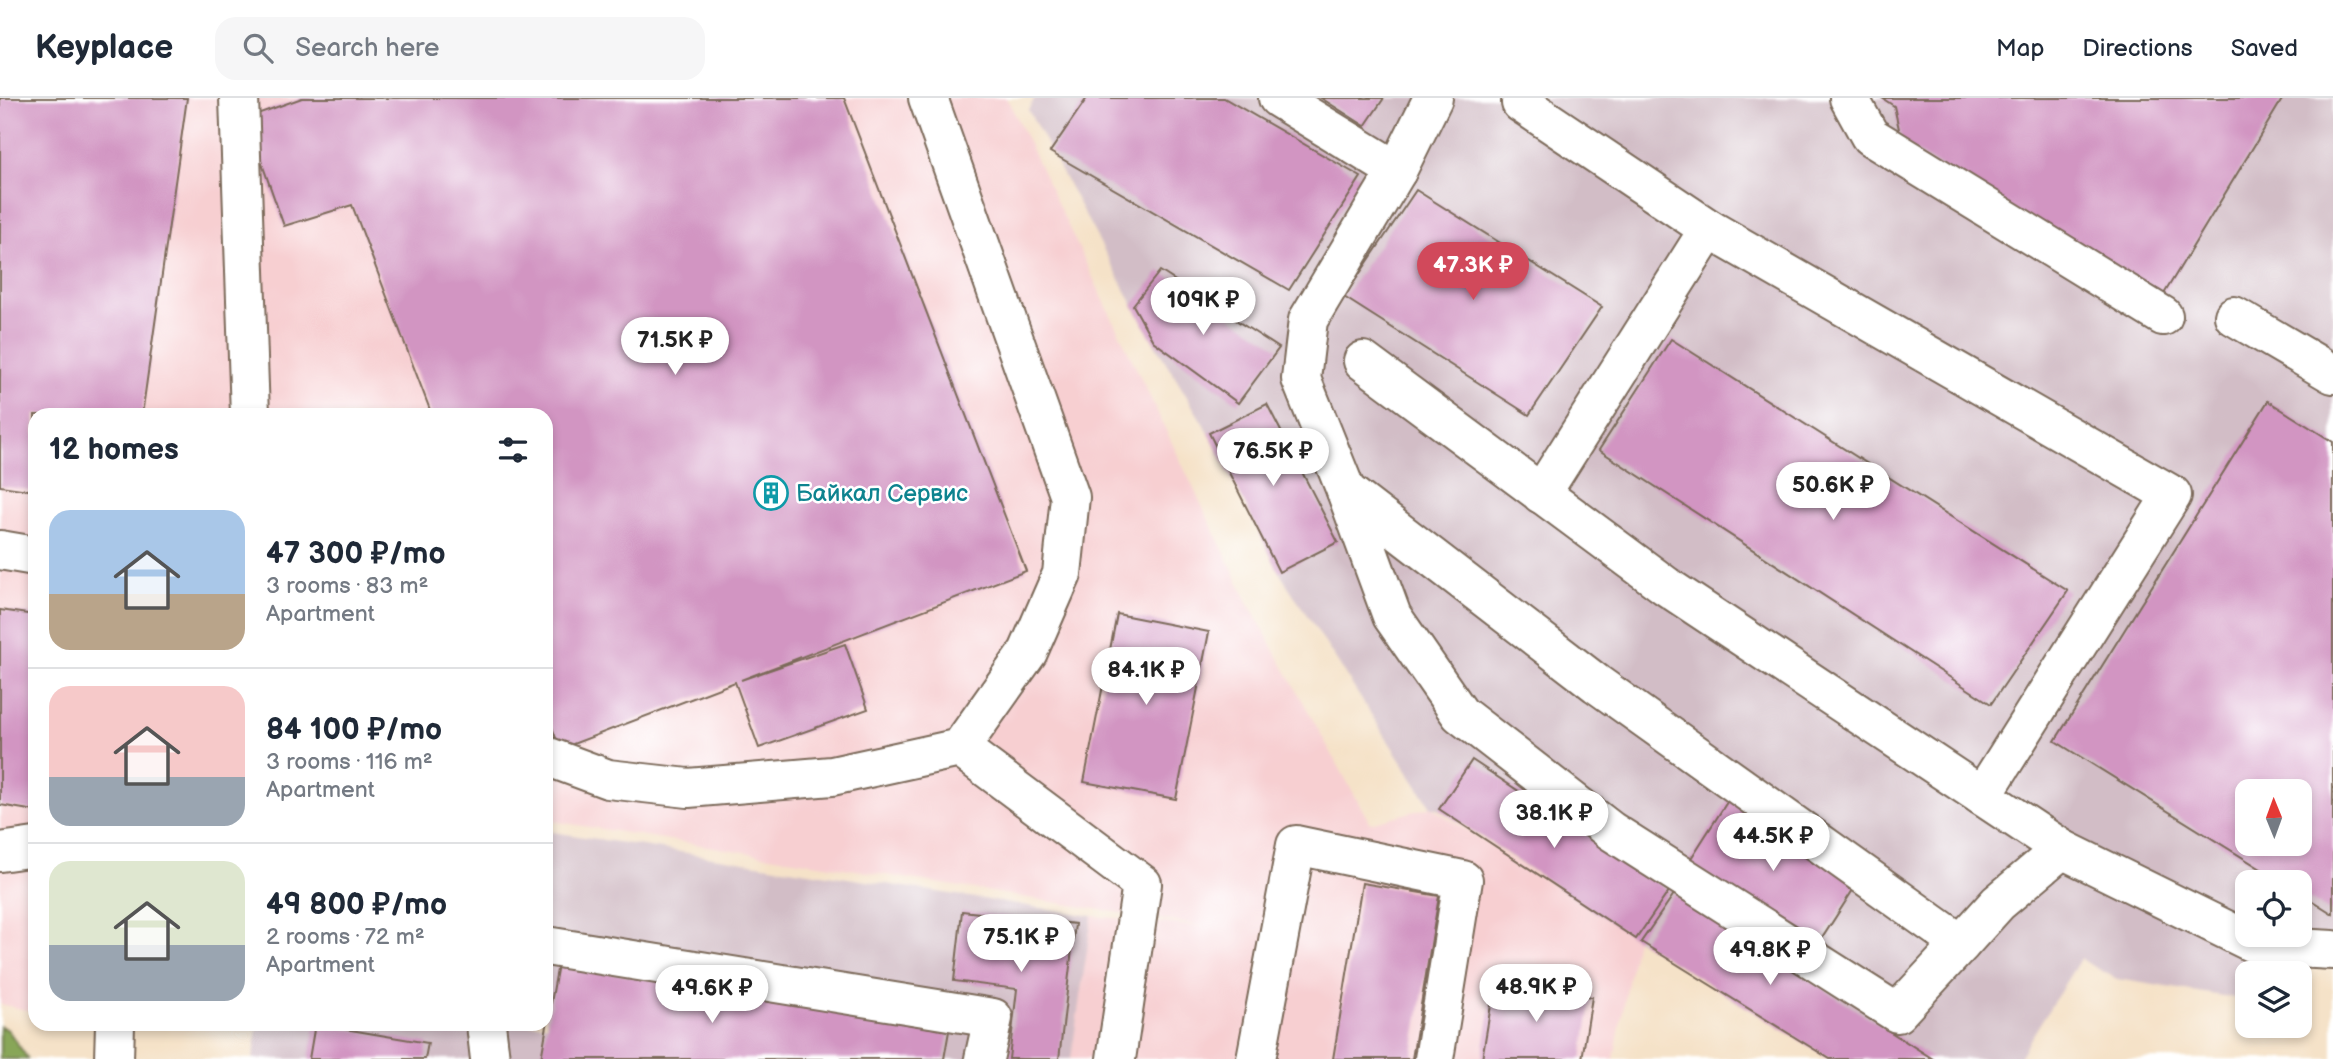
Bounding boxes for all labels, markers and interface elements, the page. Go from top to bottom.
search box [215,17,705,80]
text: Keyplace [35,28,173,68]
icon: search [239,29,277,67]
text: Search here [295,33,439,64]
text: Map [1996,34,2044,63]
text: Directions [2082,34,2193,63]
text: Saved [2231,34,2298,63]
pin: 47.3K ₽ [1408,242,1538,302]
text: 47.3K ₽ [1433,251,1513,279]
pin: 109K ₽ [1146,278,1260,337]
text: 109K ₽ [1167,286,1239,314]
pin: 71.5K ₽ [610,317,740,377]
text: 71.5K ₽ [637,326,713,354]
pin: 76.5K ₽ [1208,428,1338,488]
icon: filters [494,431,532,469]
text: 12 homes [49,432,179,468]
text: 76.5K ₽ [1233,437,1313,465]
pin: 50.6K ₽ [1768,462,1898,522]
text: 50.6K ₽ [1792,471,1874,499]
building icon: Байкал Сервис [752,474,790,512]
place label: Байкал Сервис [796,479,968,508]
text: 47 300 ₽/mo [266,536,446,572]
icon: home [105,538,189,622]
text: 3 rooms · 83 m² [266,572,428,600]
text: Apartment [266,600,375,628]
pin: 84.1K ₽ [1081,648,1211,707]
text: 84.1K ₽ [1107,656,1185,684]
text: 84 100 ₽/mo [266,712,442,748]
icon: home [105,714,189,798]
text: 3 rooms · 116 m² [266,748,433,776]
text: Apartment [266,776,375,804]
north arrow [2235,779,2312,856]
map controls [2235,779,2312,1038]
pin: 38.1K ₽ [1489,790,1619,850]
text: 38.1K ₽ [1515,799,1593,827]
pin: 44.5K ₽ [1708,814,1838,873]
text: 44.5K ₽ [1733,822,1813,850]
button: locate [2235,870,2312,947]
text: 49 800 ₽/mo [266,887,447,923]
icon: home [105,889,189,973]
pin: 75.1K ₽ [956,914,1086,974]
text: 2 rooms · 72 m² [266,923,425,951]
text: 75.1K ₽ [983,923,1059,951]
pin: 49.8K ₽ [1705,928,1835,987]
text: 49.8K ₽ [1729,936,1811,964]
text: Apartment [266,951,375,979]
button: layers [2235,961,2312,1038]
pin: 48.9K ₽ [1471,964,1601,1024]
pin: 49.6K ₽ [647,965,777,1025]
text: 48.9K ₽ [1495,973,1577,1001]
text: 49.6K ₽ [671,974,753,1002]

